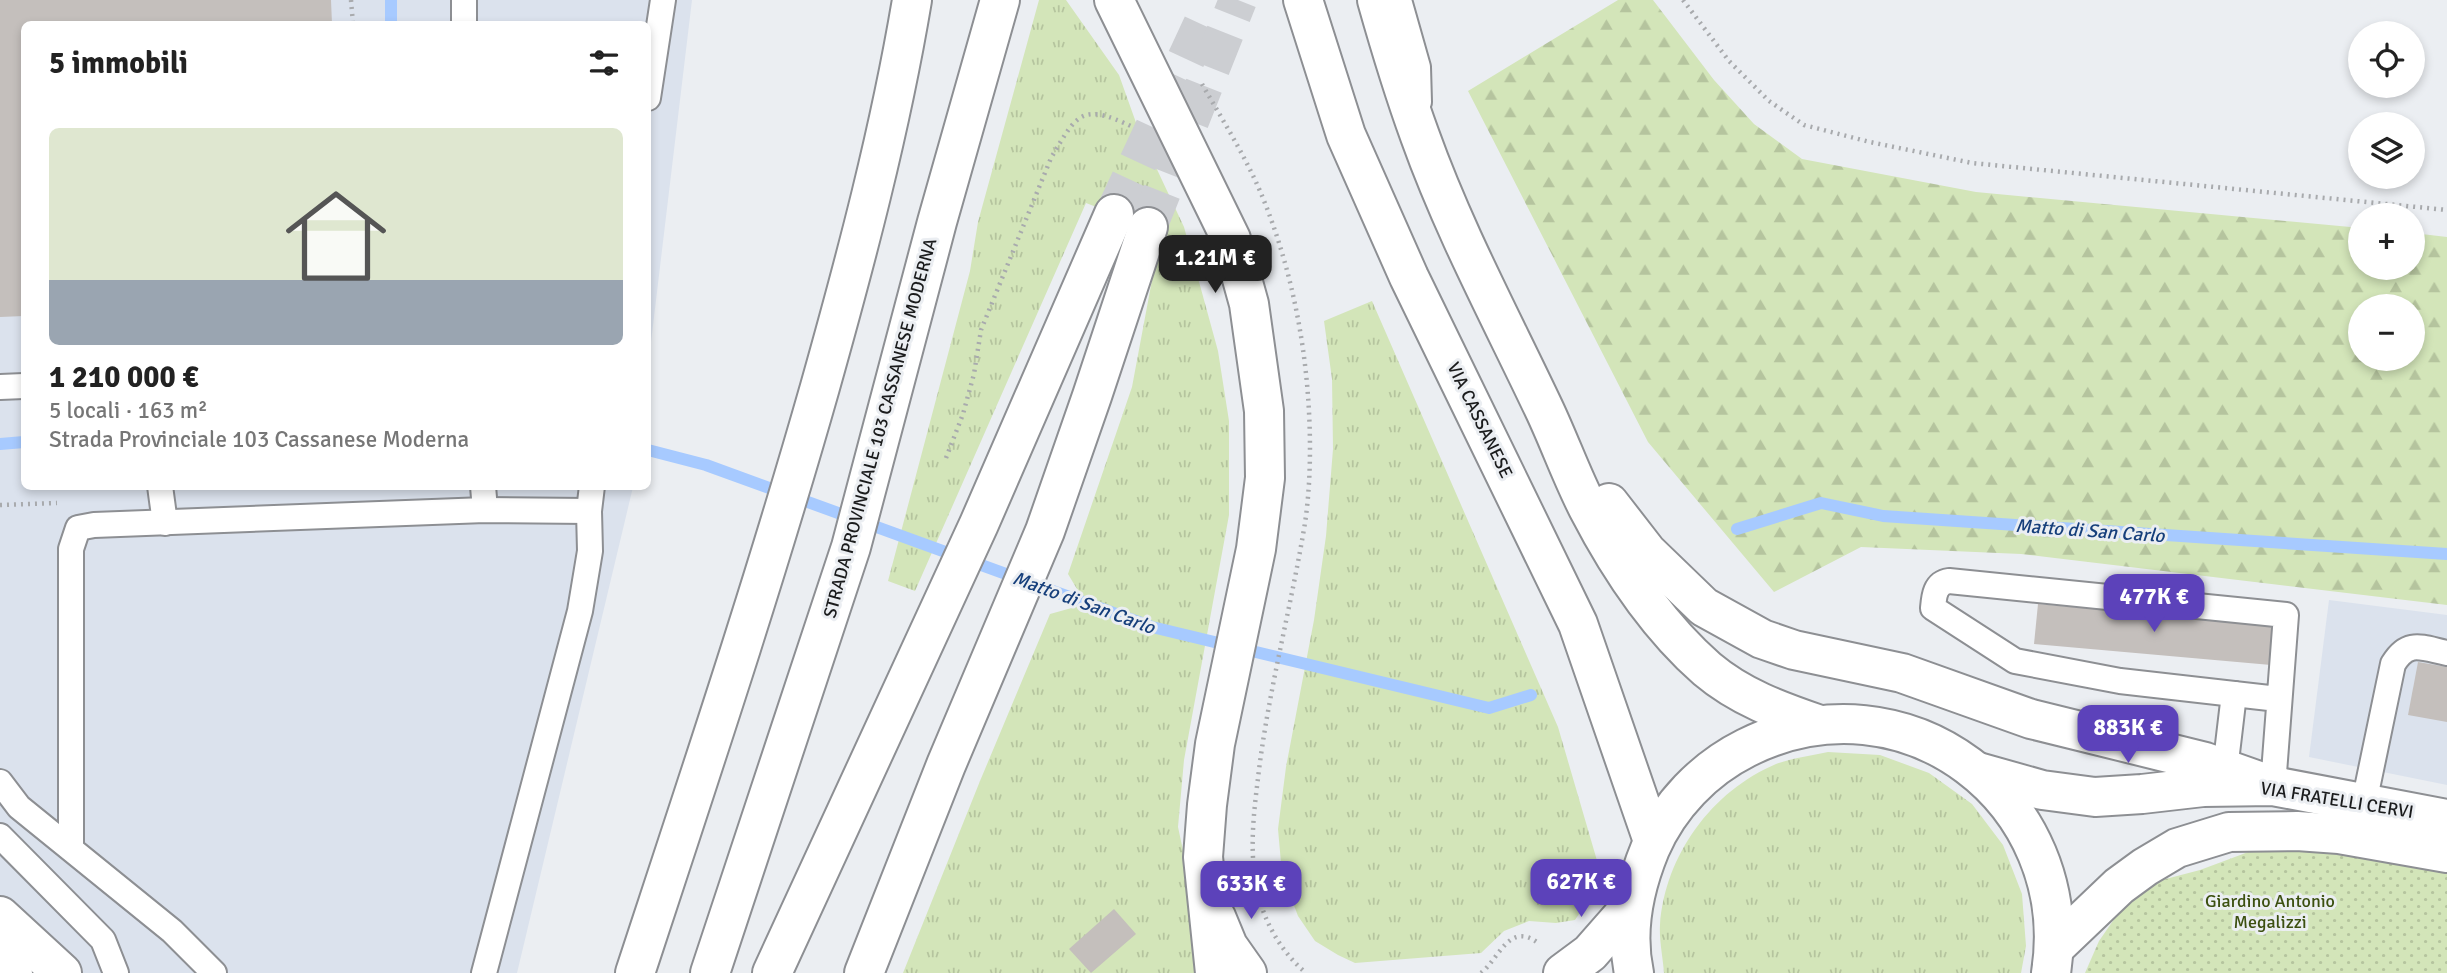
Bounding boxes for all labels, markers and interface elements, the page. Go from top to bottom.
map controls [2348,21,2425,371]
button: locate [2348,21,2425,98]
icon: filters [585,44,623,82]
text: 5 immobili [49,45,188,82]
button: layers [2348,112,2425,189]
icon: home [273,173,399,299]
button: + [2348,203,2425,280]
street label: STRADA PROVINCIALE 103 CASSANESE MODERNA [819,236,941,620]
pin: 1.21M € [1150,236,1280,295]
text: 1.21M € [1175,243,1255,272]
button: − [2348,294,2425,371]
text: 1 210 000 € [49,359,198,396]
street label: VIA CASSANESE [1442,359,1518,481]
text: 5 locali · 163 m² [49,396,208,425]
text: Strada Provinciale 103 Cassanese Moderna [49,425,469,454]
water label: Matto di San Carlo [2015,514,2166,548]
water label: Matto di San Carlo [1009,566,1159,640]
pin: 477K € [2097,574,2211,634]
text: 477K € [2119,582,2189,611]
pin: 883K € [2071,706,2185,765]
text: 883K € [2093,713,2163,742]
street label: VIA FRATELLI CERVI [2259,777,2415,823]
pin: 627K € [1524,860,1638,919]
pin: 633K € [1194,862,1308,921]
text: 627K € [1546,867,1616,896]
text: 633K € [1216,869,1286,898]
park label: Giardino Antonio Megalizzi [2205,890,2335,933]

